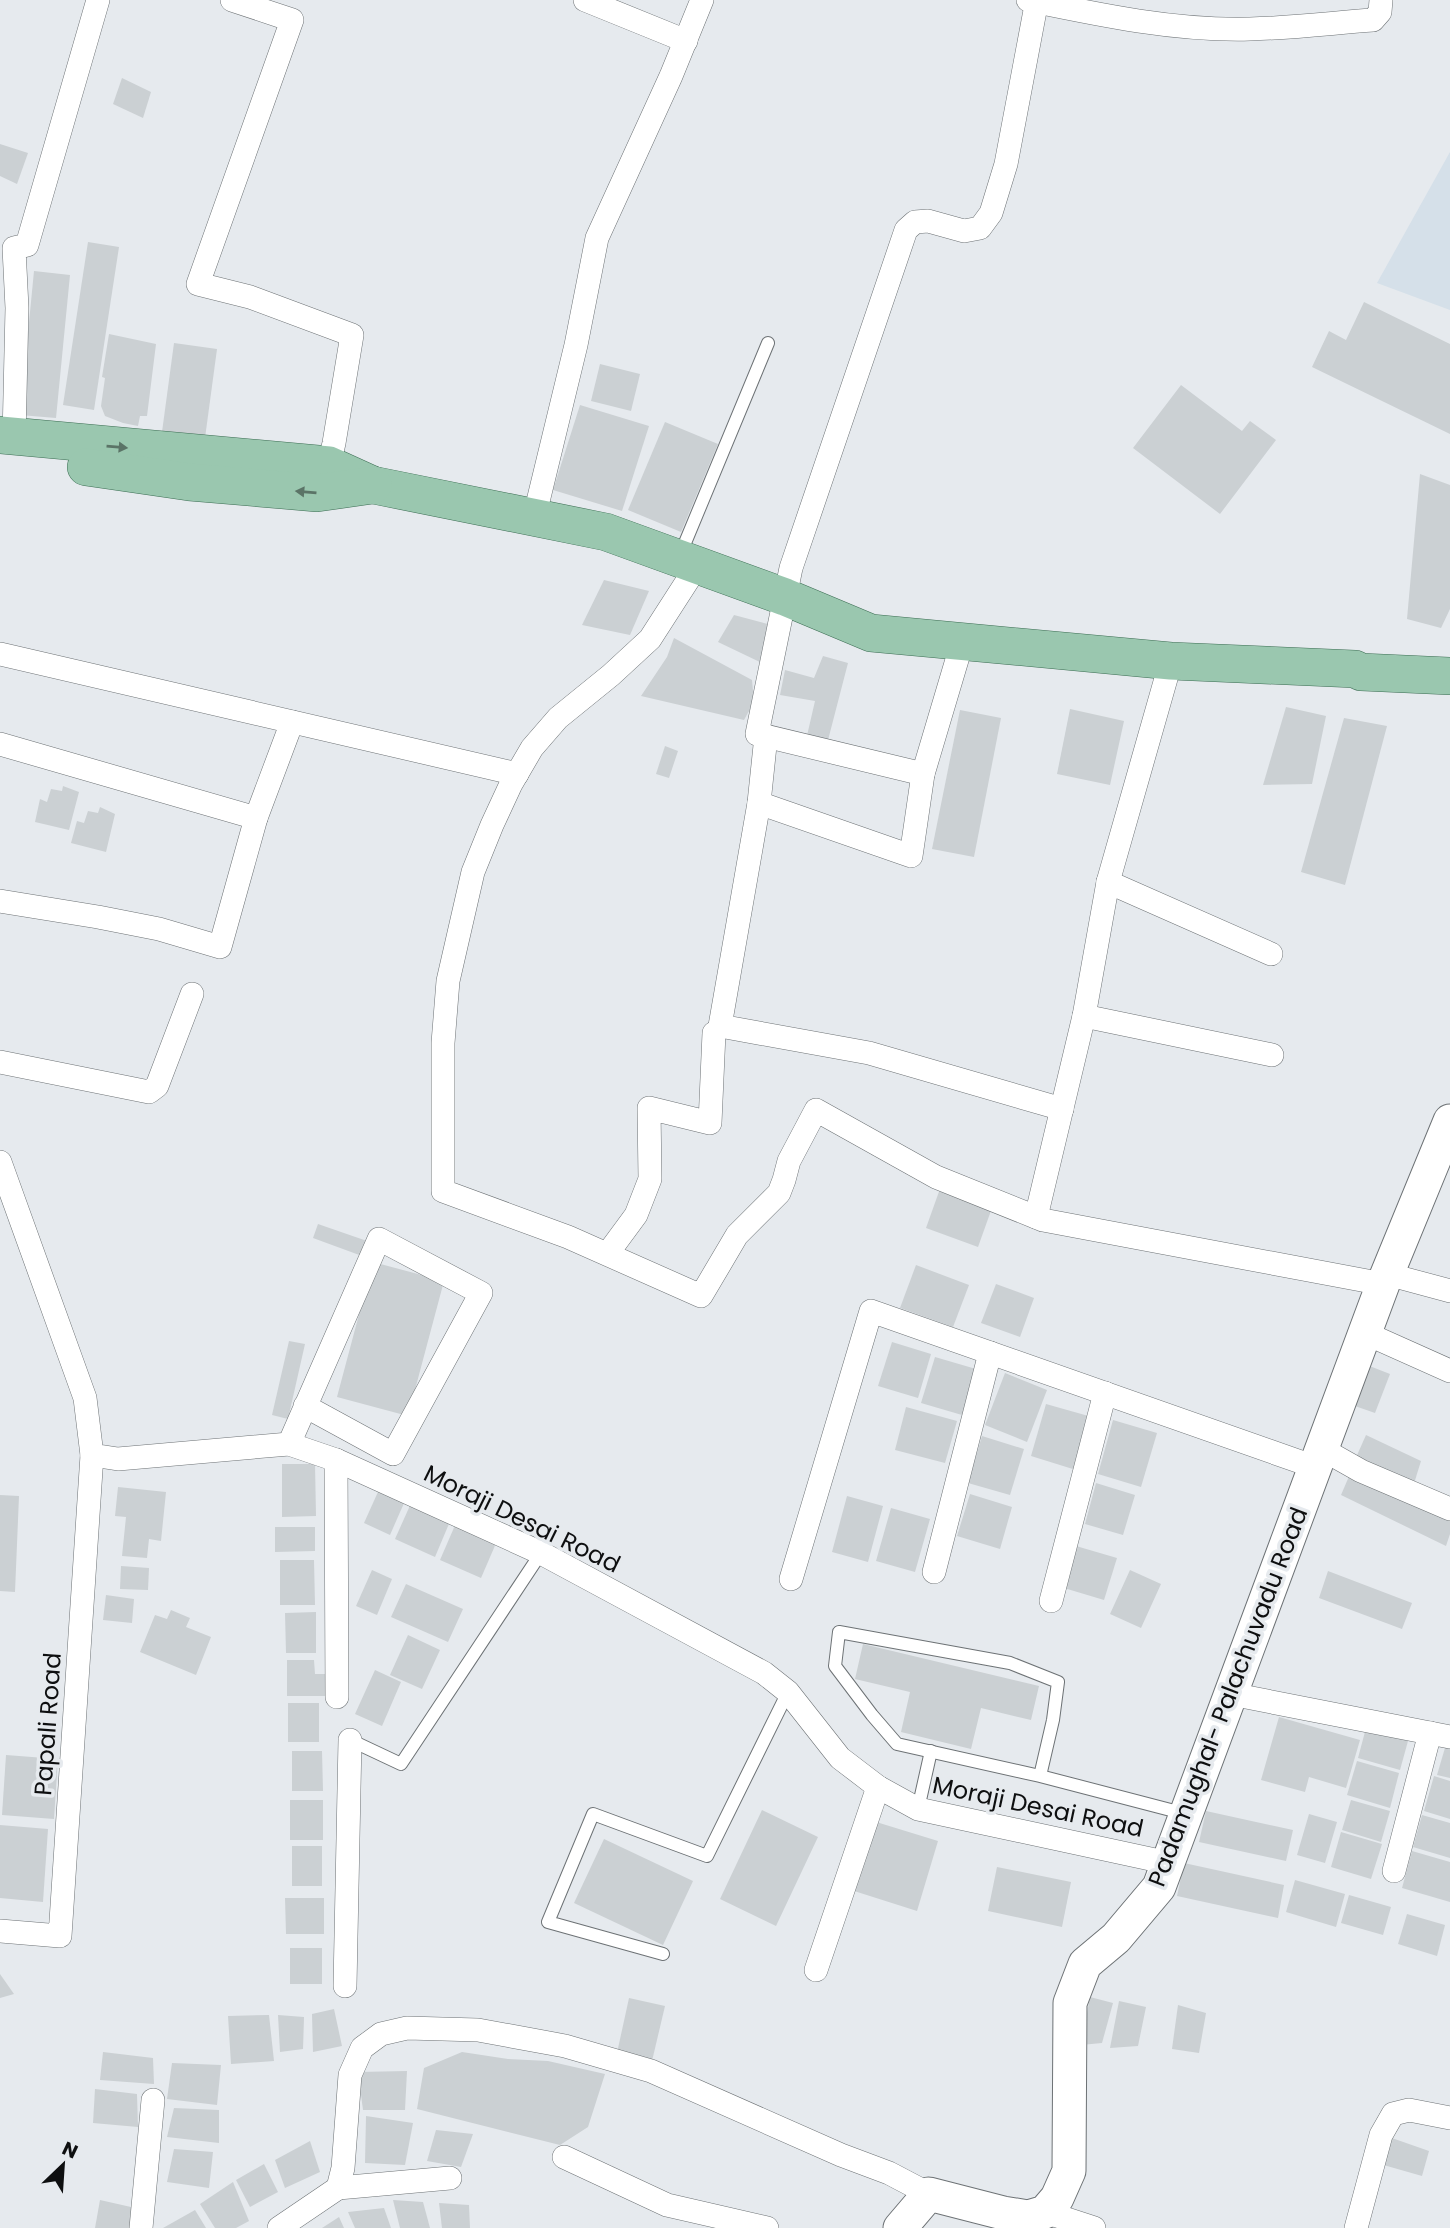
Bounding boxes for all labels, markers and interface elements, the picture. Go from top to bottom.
one-way arrow [106,442,128,453]
one-way arrow [295,486,317,497]
street label: Moraji Desai Road [418,1457,626,1580]
street label: Padamughal- Palachuvadu Road [1140,1503,1315,1891]
street label: Papali Road [26,1651,69,1797]
street label: Moraji Desai Road [930,1768,1147,1845]
north arrow [28,2130,98,2200]
text: N [58,2135,82,2165]

